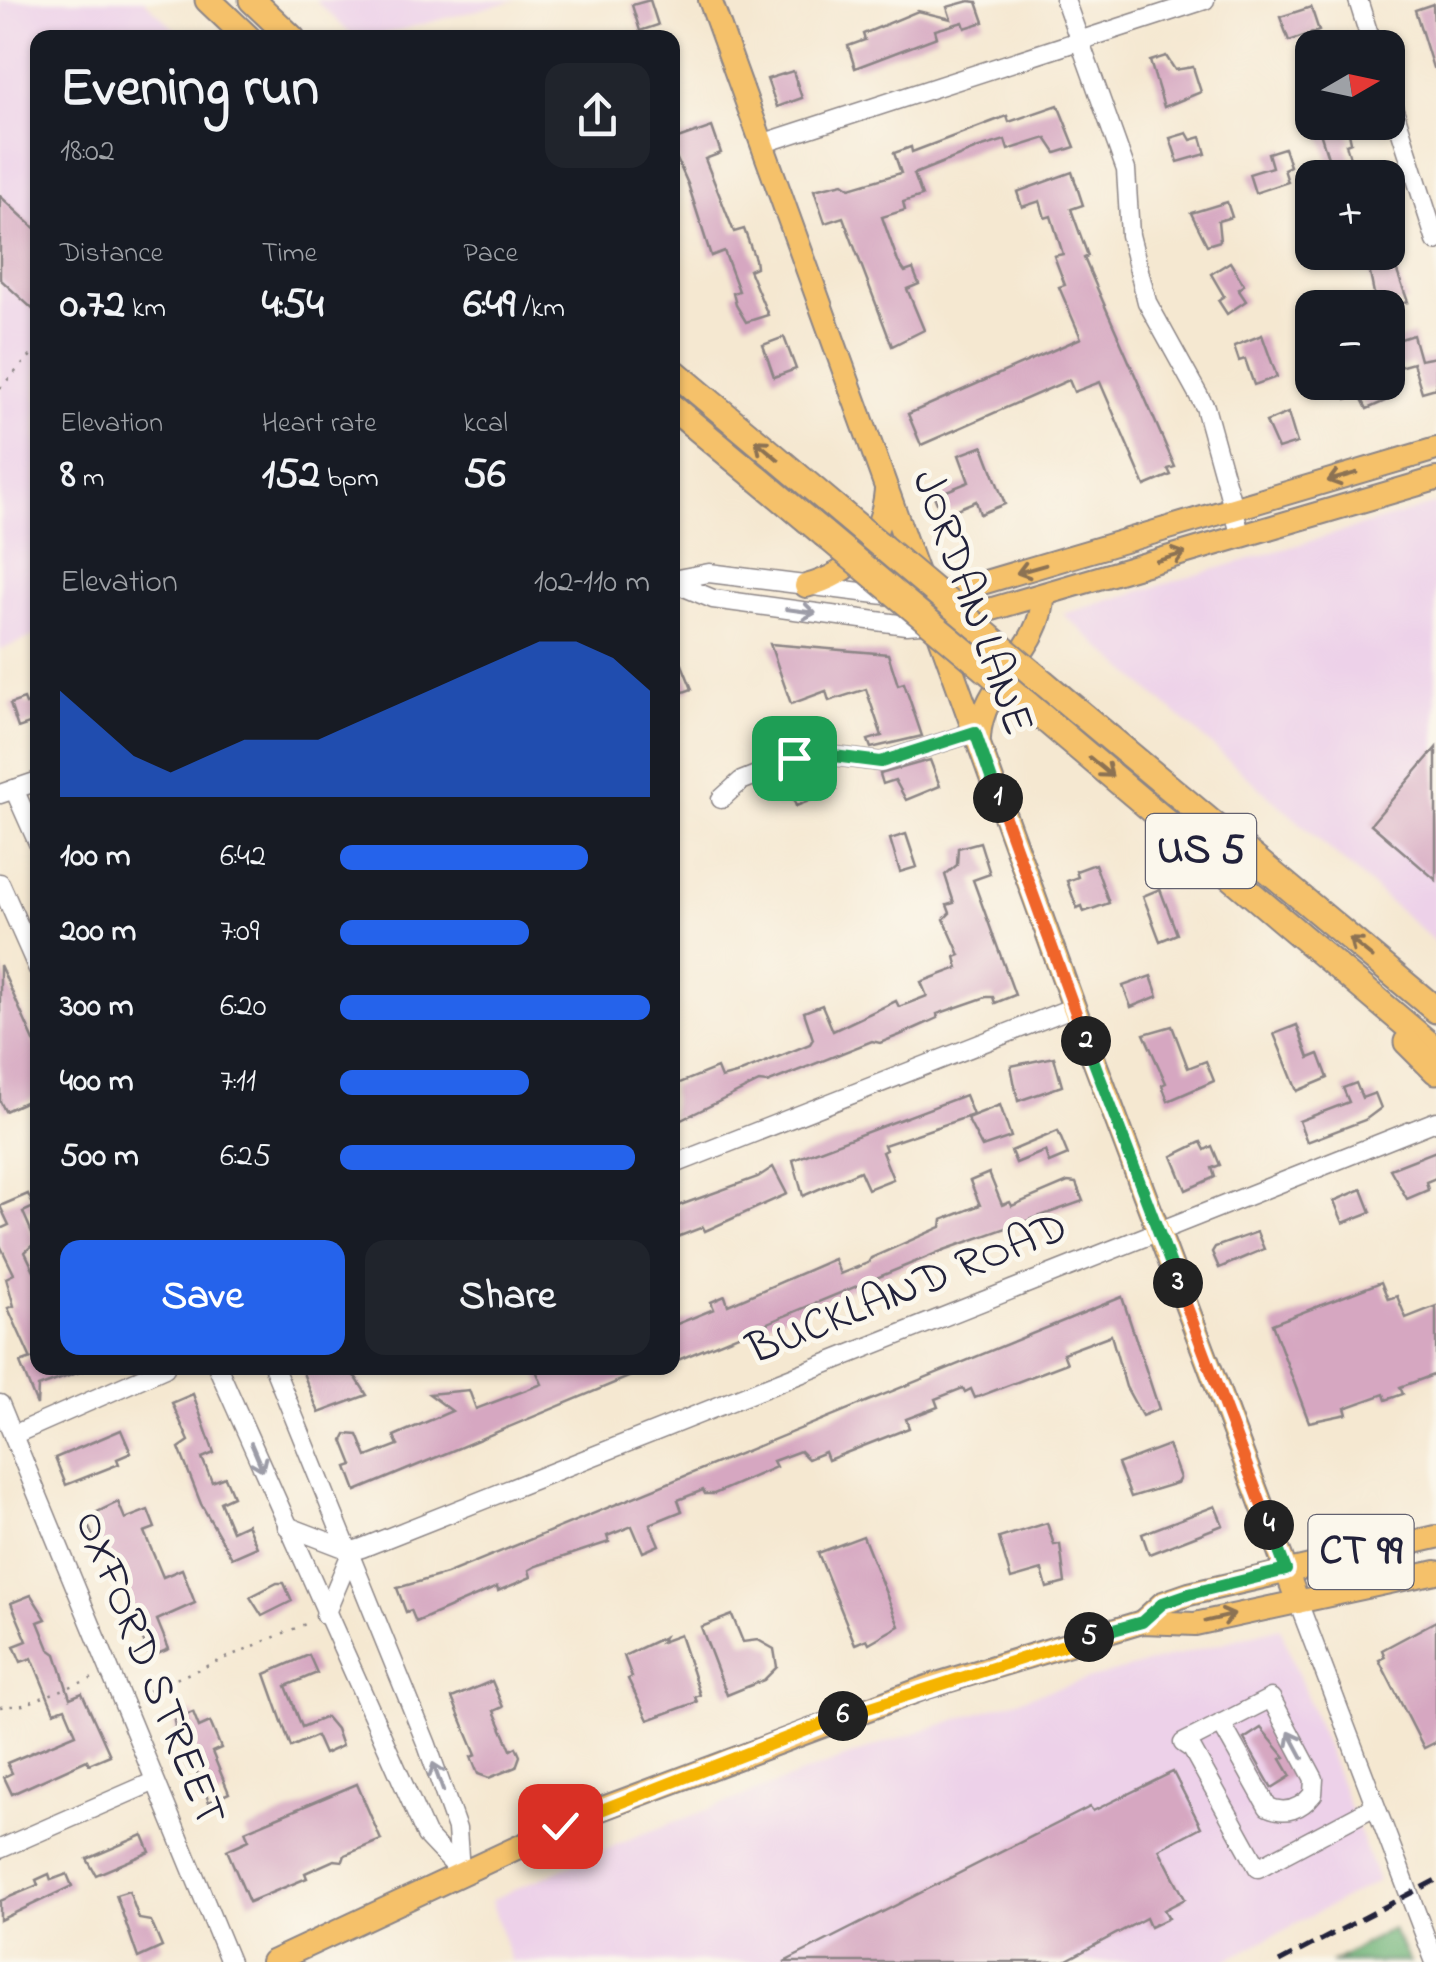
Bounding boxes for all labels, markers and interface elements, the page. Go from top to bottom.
north arrow [1295,30,1405,140]
map controls [1295,30,1405,400]
text: Evening run [60,51,319,131]
button: share [545,63,650,168]
text: 18:02 [60,129,115,176]
button: + [1295,160,1405,270]
text: Distance [60,234,163,275]
text: Time [262,234,317,275]
text: Pace [463,234,518,275]
text: 0.72 [60,275,125,336]
text: 4:54 [262,275,324,336]
text: 6:49 [463,275,515,336]
text: km [125,289,166,330]
text: /km [515,289,565,330]
button: − [1295,290,1405,400]
text: Elevation [60,404,163,445]
text: Heart rate [262,404,376,445]
text: kcal [463,404,508,445]
one-way arrow [755,439,781,461]
text: 8 [60,445,76,506]
text: 152 [262,445,320,506]
text: 56 [463,445,506,506]
text: m [76,459,105,500]
text: bpm [320,459,379,500]
street label: JORDAN LANE [892,461,1050,745]
one-way arrow [1327,469,1359,487]
one-way arrow [1154,547,1186,565]
text: Elevation [60,560,178,607]
text: 102–110 m [534,560,650,607]
one-way arrow [1016,561,1047,579]
one-way arrow [784,602,817,621]
pin [752,716,837,801]
icon: arrive [767,731,822,786]
one-way arrow [1088,755,1113,778]
pin: 1 [973,773,1023,823]
text: 1 [994,777,1002,818]
road number: US 5 [1146,814,1256,888]
text: 100 m [60,834,131,881]
text: 6:42 [220,834,266,881]
text: 200 m [60,909,136,956]
text: 7:09 [220,909,259,956]
one-way arrow [1348,938,1375,959]
text: 300 m [60,984,134,1031]
text: 6:20 [220,984,267,1031]
pin: 2 [1061,1016,1111,1066]
text: 2 [1079,1020,1093,1061]
text: 400 m [60,1059,134,1106]
text: 7:11 [220,1059,256,1106]
text: 500 m [60,1134,139,1181]
text: 6:25 [220,1134,271,1181]
street label: BUCKLAND ROAD [737,1196,1078,1385]
button: Save [60,1240,345,1355]
button: Share [365,1240,650,1355]
pin: 3 [1153,1258,1203,1308]
text: 3 [1172,1262,1184,1303]
one-way arrow [249,1441,267,1472]
pin: 4 [1244,1500,1294,1550]
street label: OXFORD STREET [55,1501,241,1837]
text: 4 [1263,1504,1275,1545]
road number: CT 99 [1308,1515,1414,1589]
one-way arrow [1203,1608,1235,1626]
pin: 5 [1064,1612,1114,1662]
text: 5 [1081,1616,1097,1657]
pin: 6 [818,1691,868,1741]
text: 6 [837,1695,849,1736]
one-way arrow [1286,1730,1305,1760]
one-way arrow [428,1762,446,1794]
pin [518,1784,603,1869]
icon: check [533,1799,588,1854]

